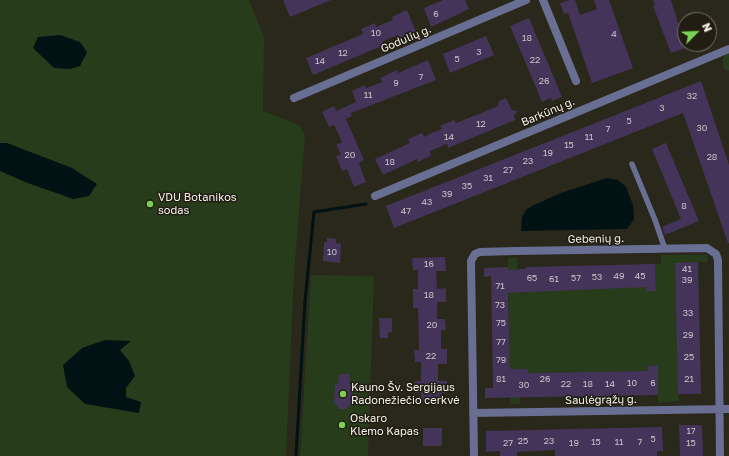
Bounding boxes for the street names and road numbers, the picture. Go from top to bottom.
street label: Godulių g. [379,22,433,56]
street label: Barkūnų g. [519,95,577,129]
street label: Gebenių g. [568,232,624,246]
street label: Saulėgrąžų g. [565,393,637,407]

